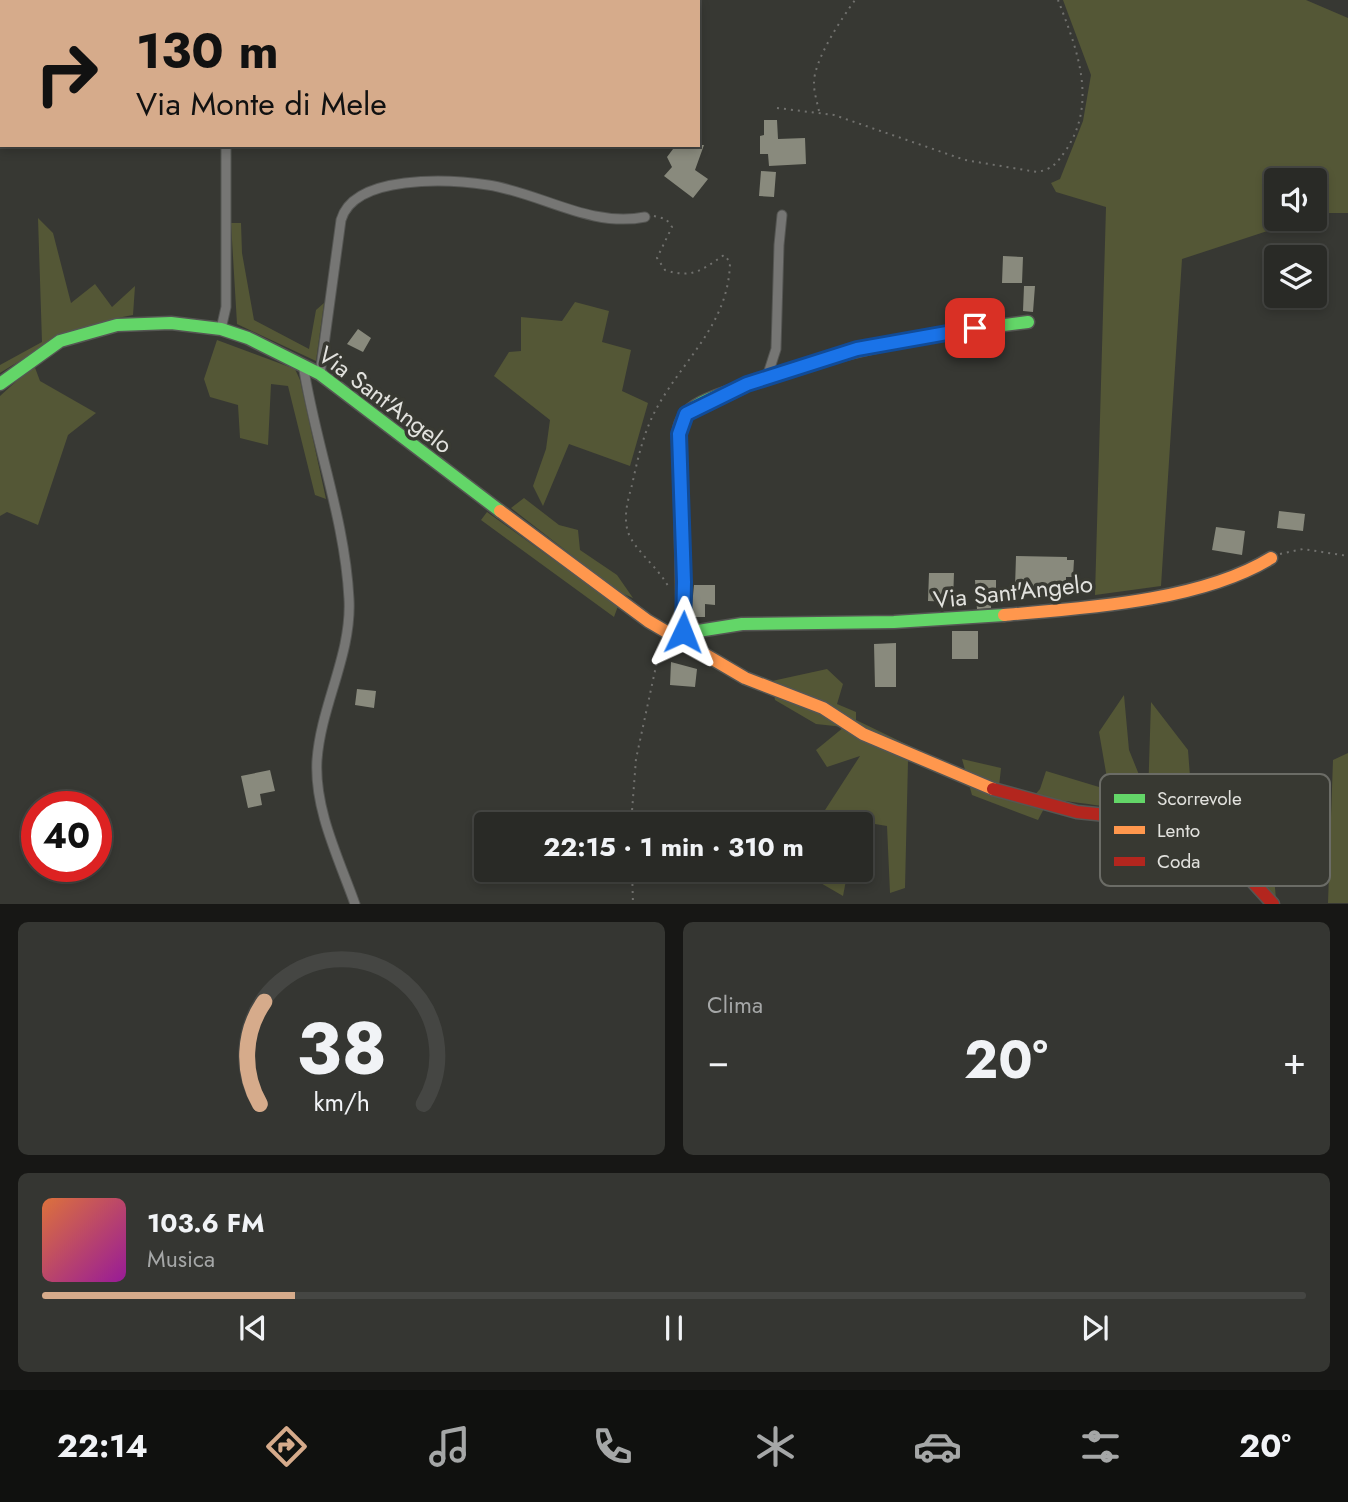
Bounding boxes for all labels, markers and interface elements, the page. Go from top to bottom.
text: 130 m [136,16,279,86]
icon: right [21,28,112,119]
text: Via Monte di Mele [136,81,387,127]
map controls [1264,168,1327,308]
button: sound [1264,168,1327,231]
button: layers [1264,245,1327,308]
pin [945,298,1005,358]
icon: arrive [956,309,994,347]
street label: Via Sant'Angelo [311,337,460,462]
street label: Via Sant'Angelo [931,566,1094,617]
position arrow [646,595,720,669]
legend [1100,774,1330,886]
text: Scorrevole [1157,785,1242,812]
speed limit sign: 40 [21,791,112,882]
text: Lento [1157,817,1200,844]
text: 22:15 · 1 min · 310 m [543,828,804,866]
text: Coda [1157,848,1200,875]
text: Clima [707,988,763,1022]
text: 38 [296,997,387,1102]
text: 20° [964,1022,1048,1098]
text: − [707,1033,729,1088]
text: + [1283,1033,1306,1088]
text: km/h [313,1084,370,1120]
text: 103.6 FM [147,1204,264,1242]
text: Musica [147,1242,215,1276]
icon: previous [234,1309,272,1347]
icon: pause [655,1309,693,1347]
icon: next [1076,1309,1114,1347]
icon: directions [262,1422,311,1471]
icon: music [425,1422,474,1471]
icon: phone [588,1422,637,1471]
icon: climate [751,1422,800,1471]
icon: car [913,1422,962,1471]
icon: filters [1076,1422,1125,1471]
text: 22:14 [57,1423,148,1469]
text: 20° [1239,1423,1291,1469]

